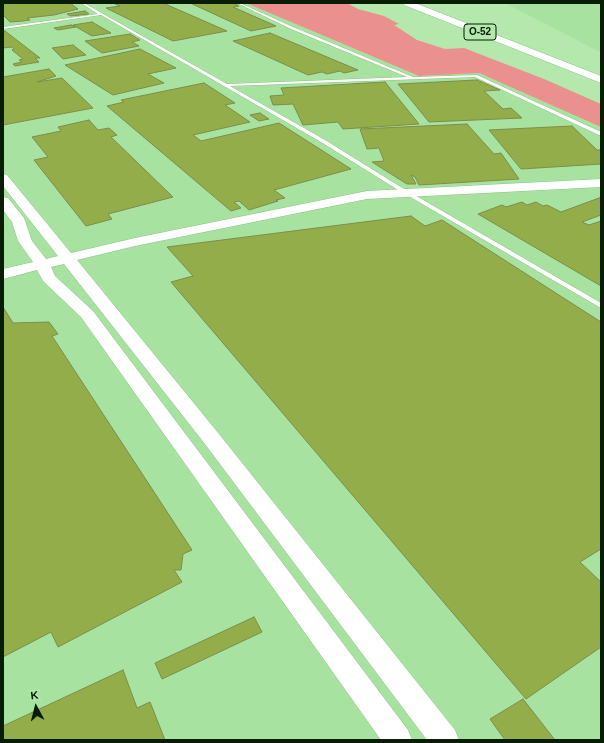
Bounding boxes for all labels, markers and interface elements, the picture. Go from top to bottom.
road number: O-52 [464,24,496,40]
north arrow [16,687,56,727]
text: K [30,689,39,702]

